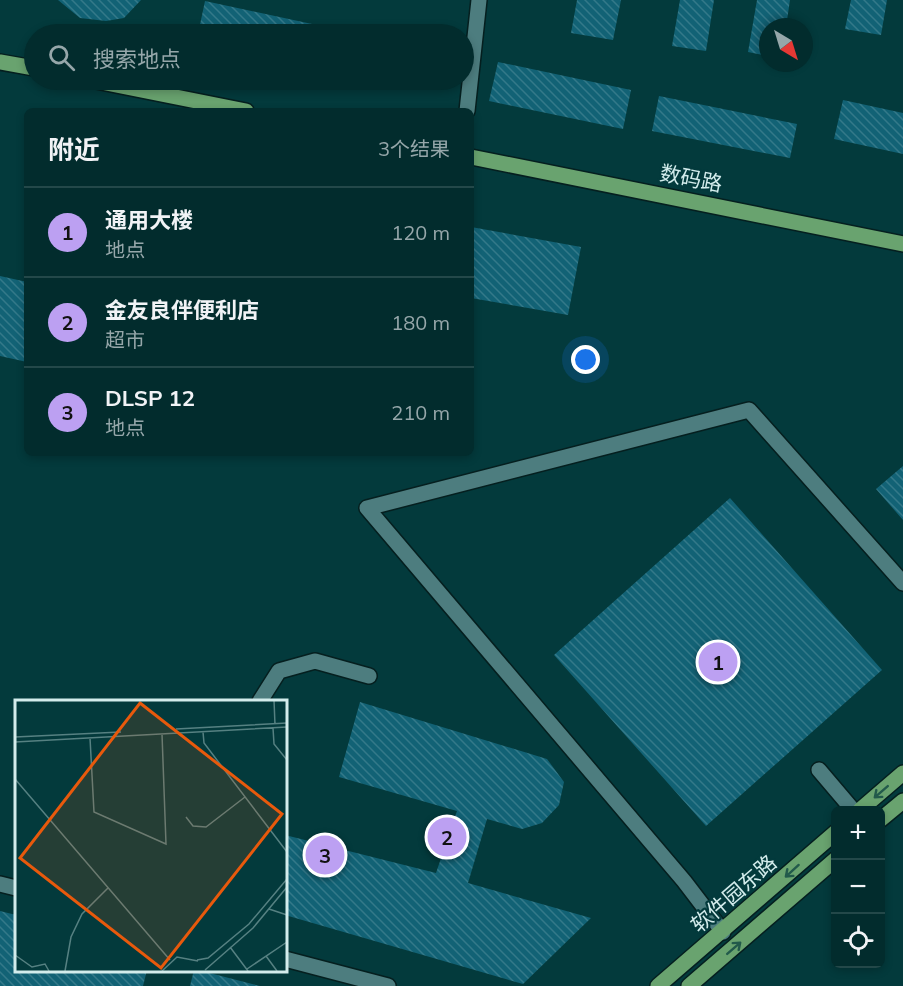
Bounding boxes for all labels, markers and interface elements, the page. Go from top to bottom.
north arrow [759,18,813,72]
search box [24,24,474,90]
icon: search [45,41,78,74]
text: 搜索地点 [93,45,181,73]
text: 附近 [48,133,100,166]
text: 3个结果 [378,136,450,161]
street label: 数码路 [658,159,725,197]
text: 通用大楼 [105,206,193,234]
text: 1 [62,220,74,245]
text: 120 m [391,220,450,245]
text: 地点 [105,237,145,262]
text: 金友良伴便利店 [105,296,259,324]
text: 2 [62,310,74,335]
text: 180 m [391,310,450,335]
text: 超市 [105,327,145,352]
your location [571,345,600,374]
text: DLSP 12 [105,384,195,412]
text: 3 [62,400,74,425]
text: 210 m [391,400,450,425]
text: 地点 [105,415,145,440]
pin: 1 [698,640,738,684]
inset map [15,700,286,971]
one-way arrow [874,785,889,799]
map controls [831,806,885,968]
button: + [831,806,885,860]
pin: 2 [428,814,466,860]
pin: 3 [306,832,344,878]
street label: 软件园东路 [685,849,781,937]
button: − [831,860,885,914]
one-way arrow [785,864,800,878]
button: locate [831,914,885,968]
one-way arrow [726,941,741,955]

